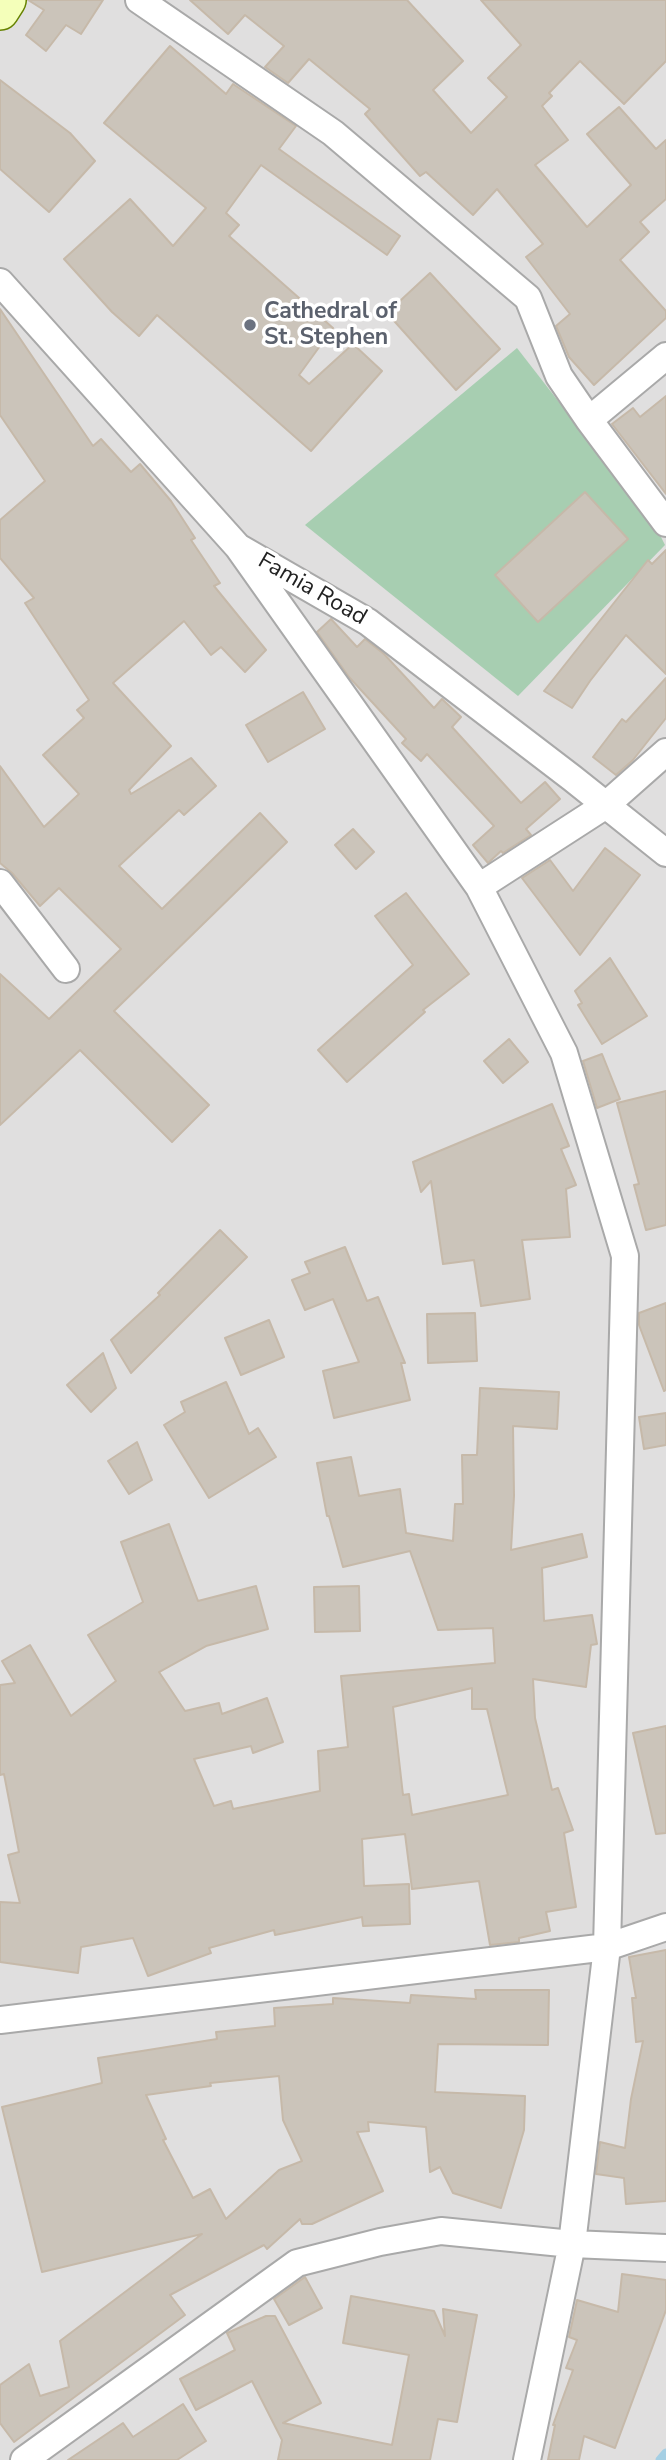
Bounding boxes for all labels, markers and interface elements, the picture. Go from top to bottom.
place label: Cathedral of St. Stephen [264,298,397,352]
marker: Cathedral of St. Stephen [242,317,258,333]
street label: Famia Road [253,548,371,632]

